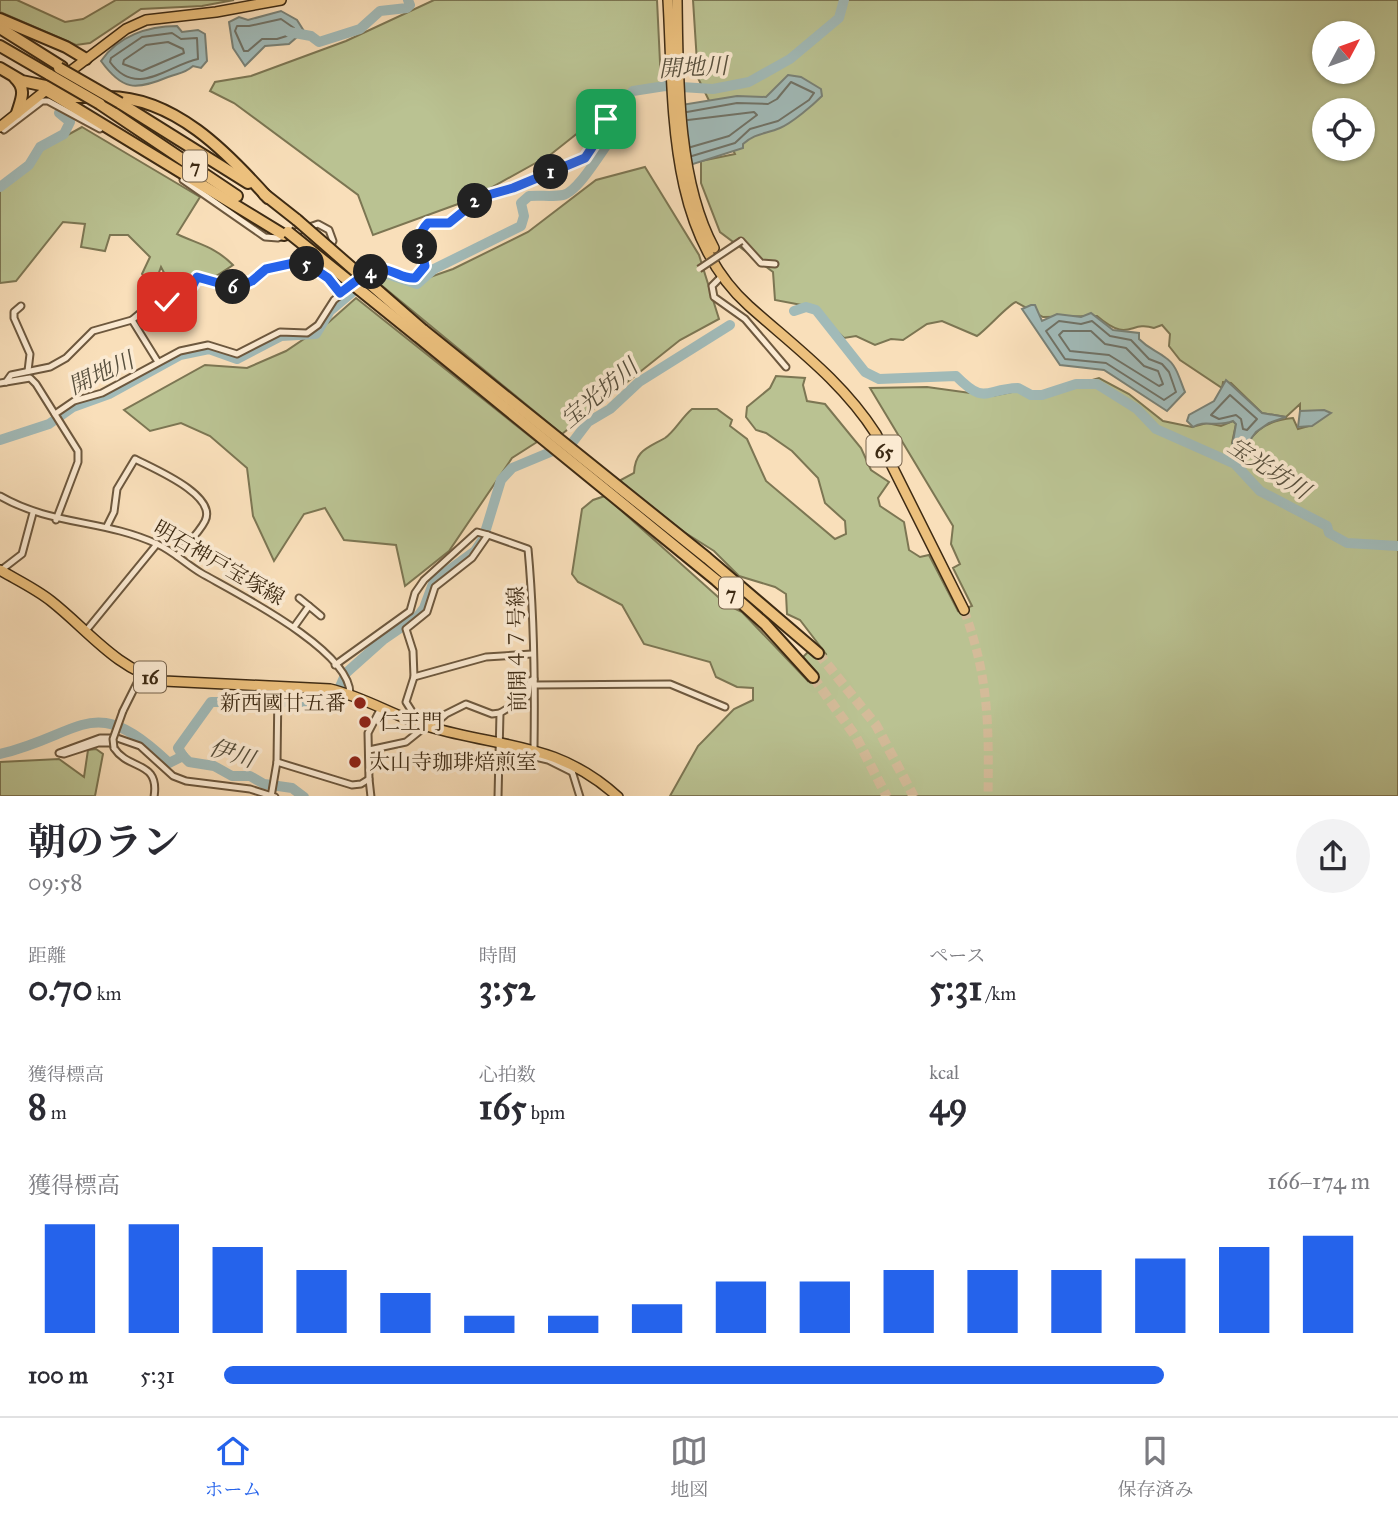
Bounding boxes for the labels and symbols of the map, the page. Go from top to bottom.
north arrow [1312,21,1376,84]
water label: 開地川 [658,51,731,83]
pin [576,89,636,149]
road number: 7 [183,150,207,182]
pin: 1 [534,154,568,190]
pin: 2 [458,184,492,218]
pin: 3 [402,230,438,264]
pin: 5 [290,246,324,282]
pin: 4 [354,254,388,290]
pin: 6 [216,270,250,304]
pin [137,272,197,332]
water label: 開地川 [64,344,141,400]
water label: 宝光坊川 [555,351,646,433]
water label: 宝光坊川 [1223,431,1318,506]
road number: 65 [866,436,902,466]
street label: 明石神戸宝塚線 [149,515,289,611]
road number: 7 [719,578,743,608]
street label: 前開４７号線 [503,586,531,712]
road number: 16 [134,662,166,692]
place label: 新西國廿五番 [220,690,346,716]
marker: 新西國廿五番 [352,695,368,711]
place label: 仁王門 [379,709,442,735]
marker: 仁王門 [357,714,373,730]
water label: 伊川 [206,733,261,774]
place label: 太山寺珈琲焙煎室 [369,749,537,775]
marker: 太山寺珈琲焙煎室 [347,754,363,770]

